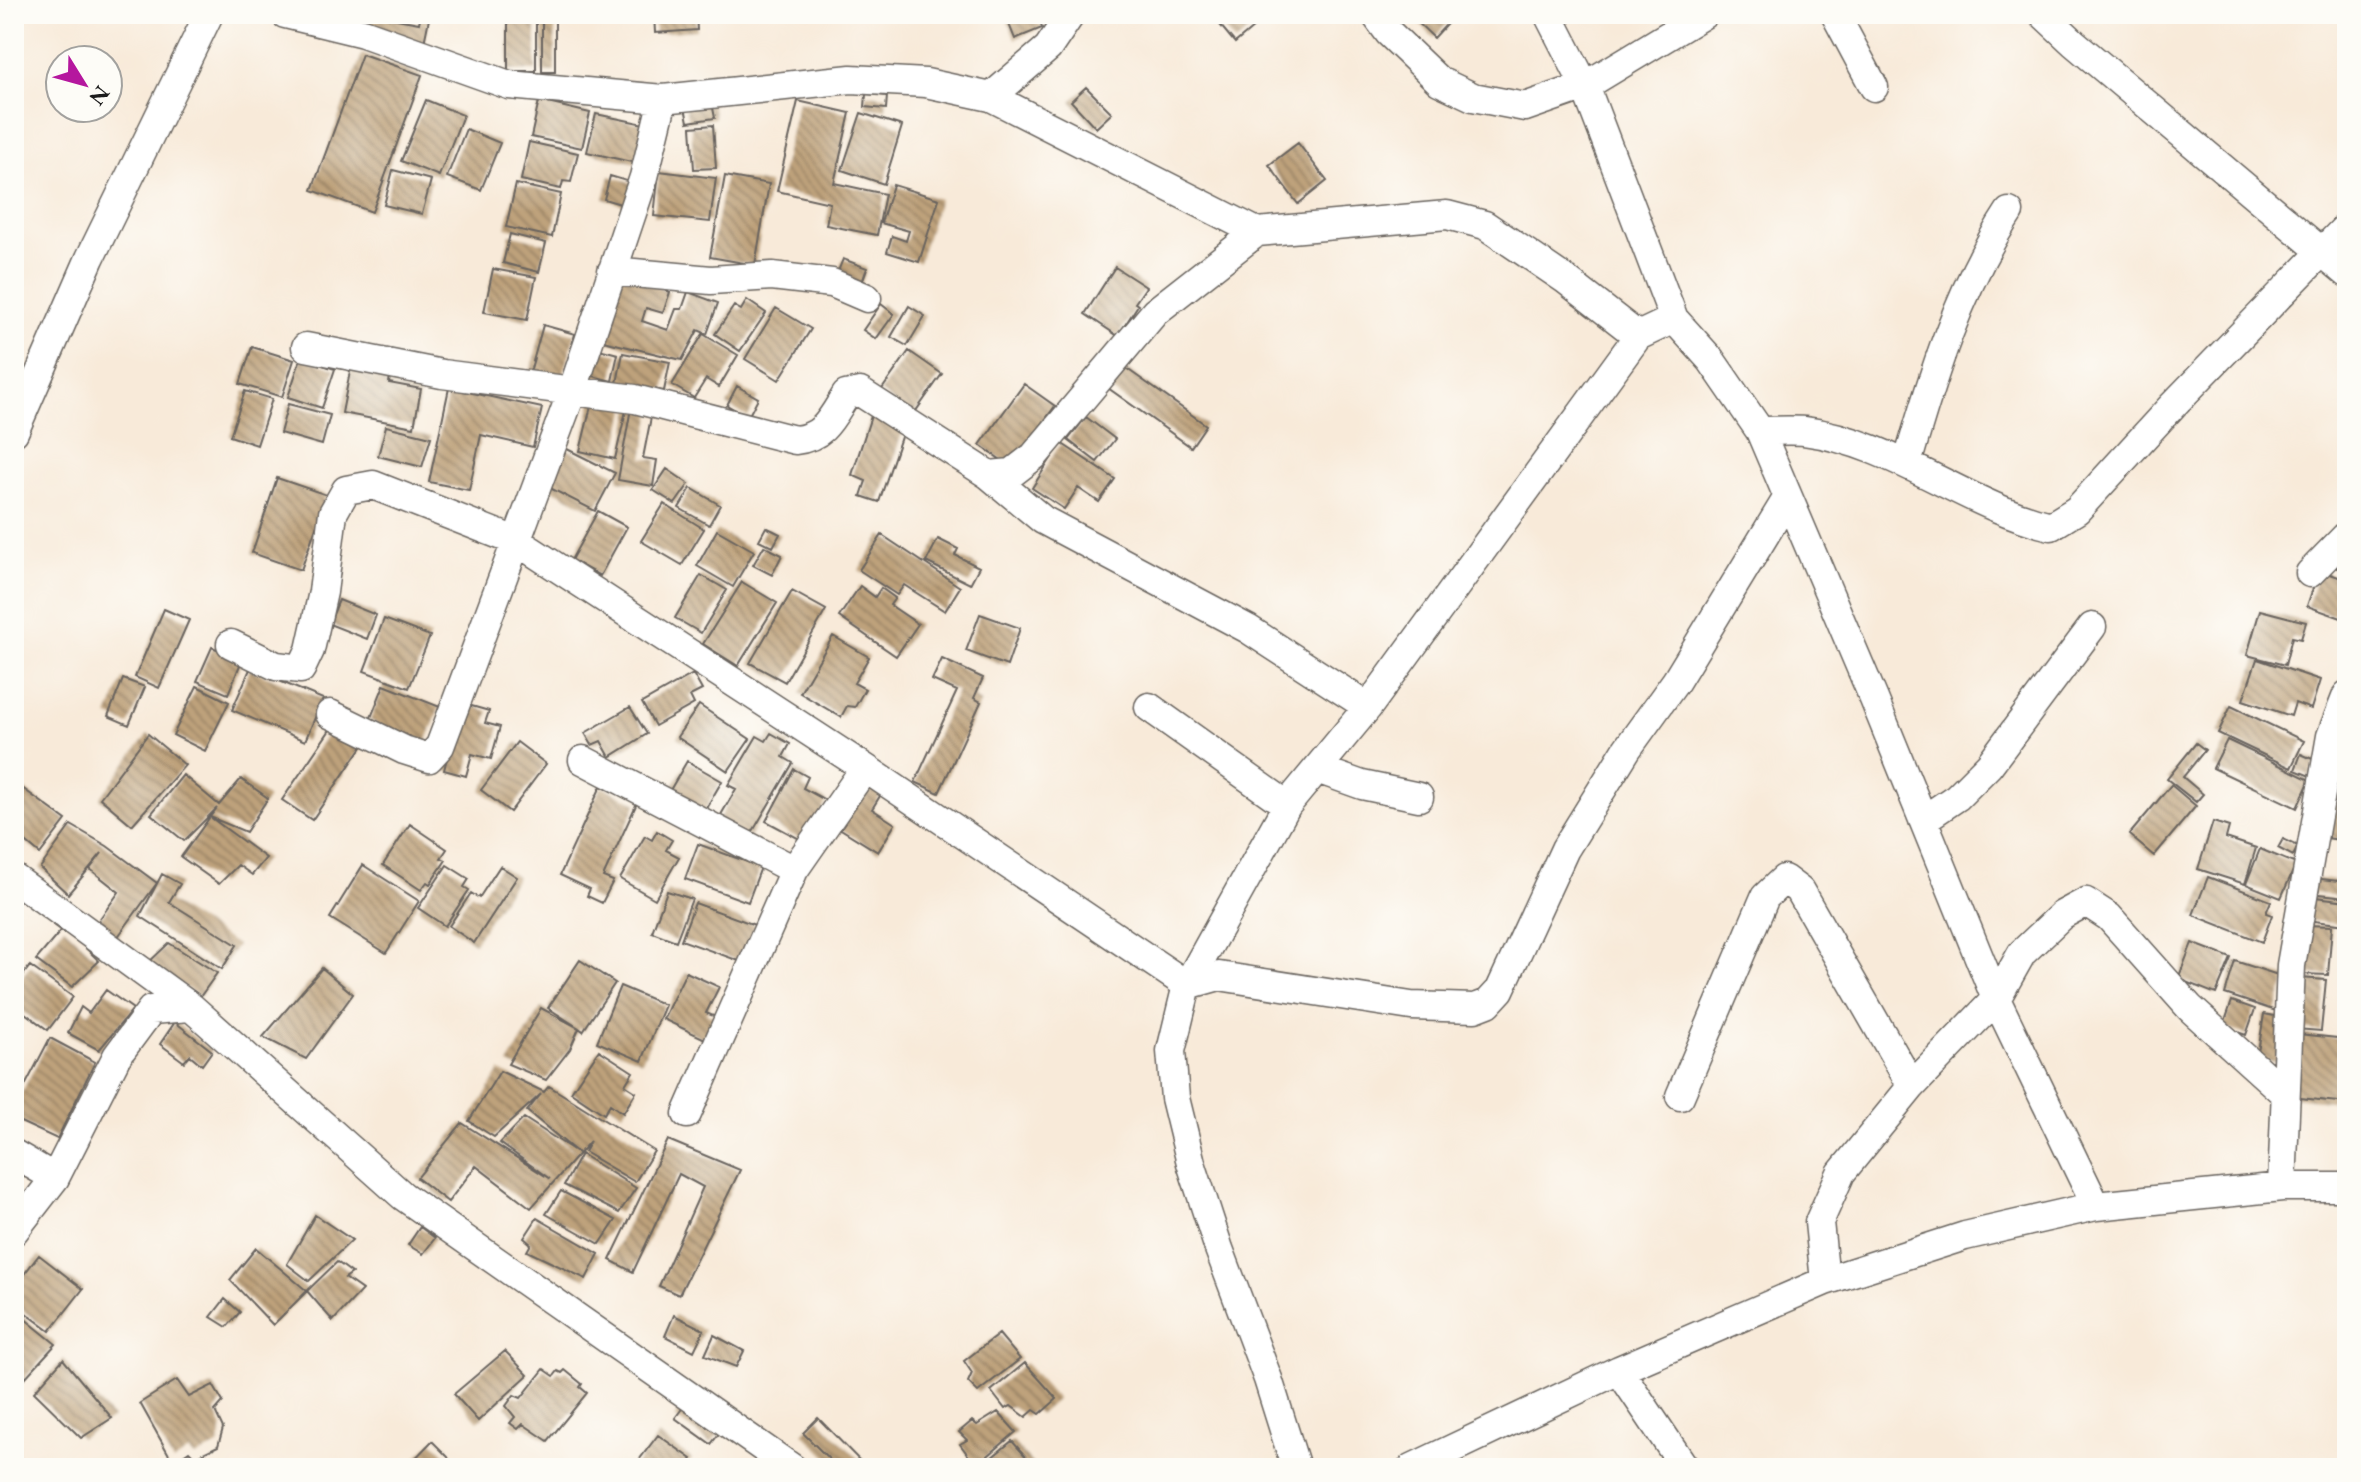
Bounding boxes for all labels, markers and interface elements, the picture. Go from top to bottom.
north arrow [44,44,124,124]
text: N [83,80,117,112]

